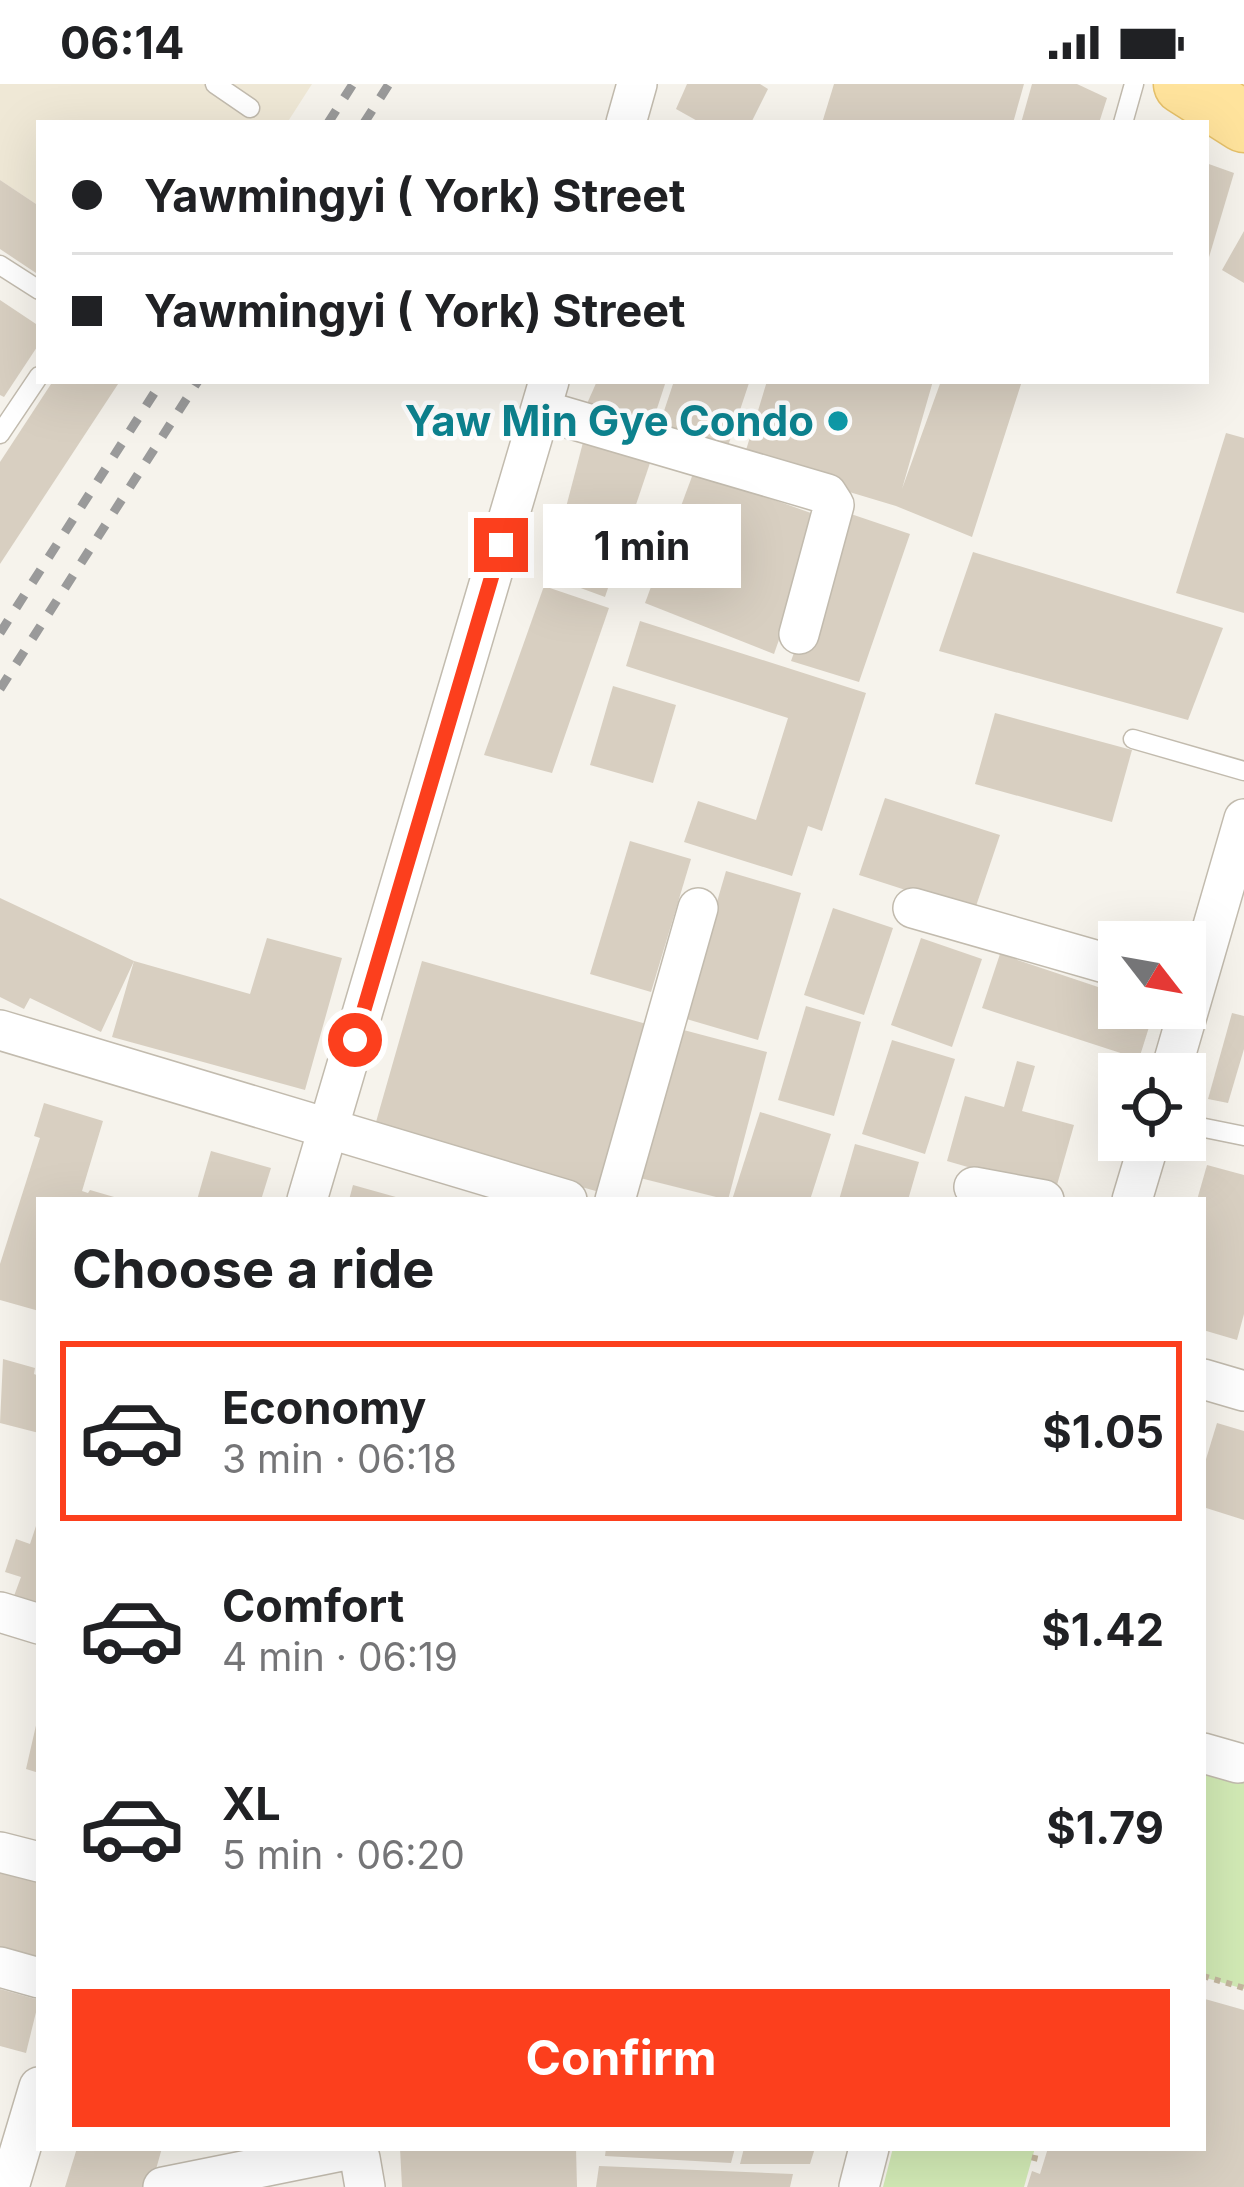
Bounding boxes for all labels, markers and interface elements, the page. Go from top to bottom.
text: 06:14 [60,15,184,70]
text: Yawmingyi ( York) Street [144,168,686,223]
text: Yawmingyi ( York) Street [144,283,686,338]
place label: Yaw Min Gye Condo [405,395,814,446]
marker: Yaw Min Gye Condo [825,408,851,434]
callout: 1 min [543,503,741,587]
route end [474,518,528,572]
text: 1 min [594,522,690,569]
north arrow [1098,921,1206,1029]
map controls [1098,921,1206,1161]
route start [328,1013,382,1067]
button: locate [1098,1053,1206,1161]
text: Choose a ride [72,1236,434,1301]
icon: car [78,1377,186,1485]
text: Economy [222,1380,426,1435]
text: $1.05 [1042,1404,1164,1459]
text: 3 min · 06:18 [222,1435,457,1482]
icon: car [78,1575,186,1683]
text: Comfort [222,1578,404,1633]
text: $1.42 [1041,1602,1164,1657]
text: 4 min · 06:19 [222,1633,458,1680]
icon: car [78,1773,186,1881]
text: XL [222,1776,281,1831]
text: $1.79 [1046,1800,1164,1855]
text: 5 min · 06:20 [222,1831,465,1878]
button: Confirm [72,1989,1170,2127]

